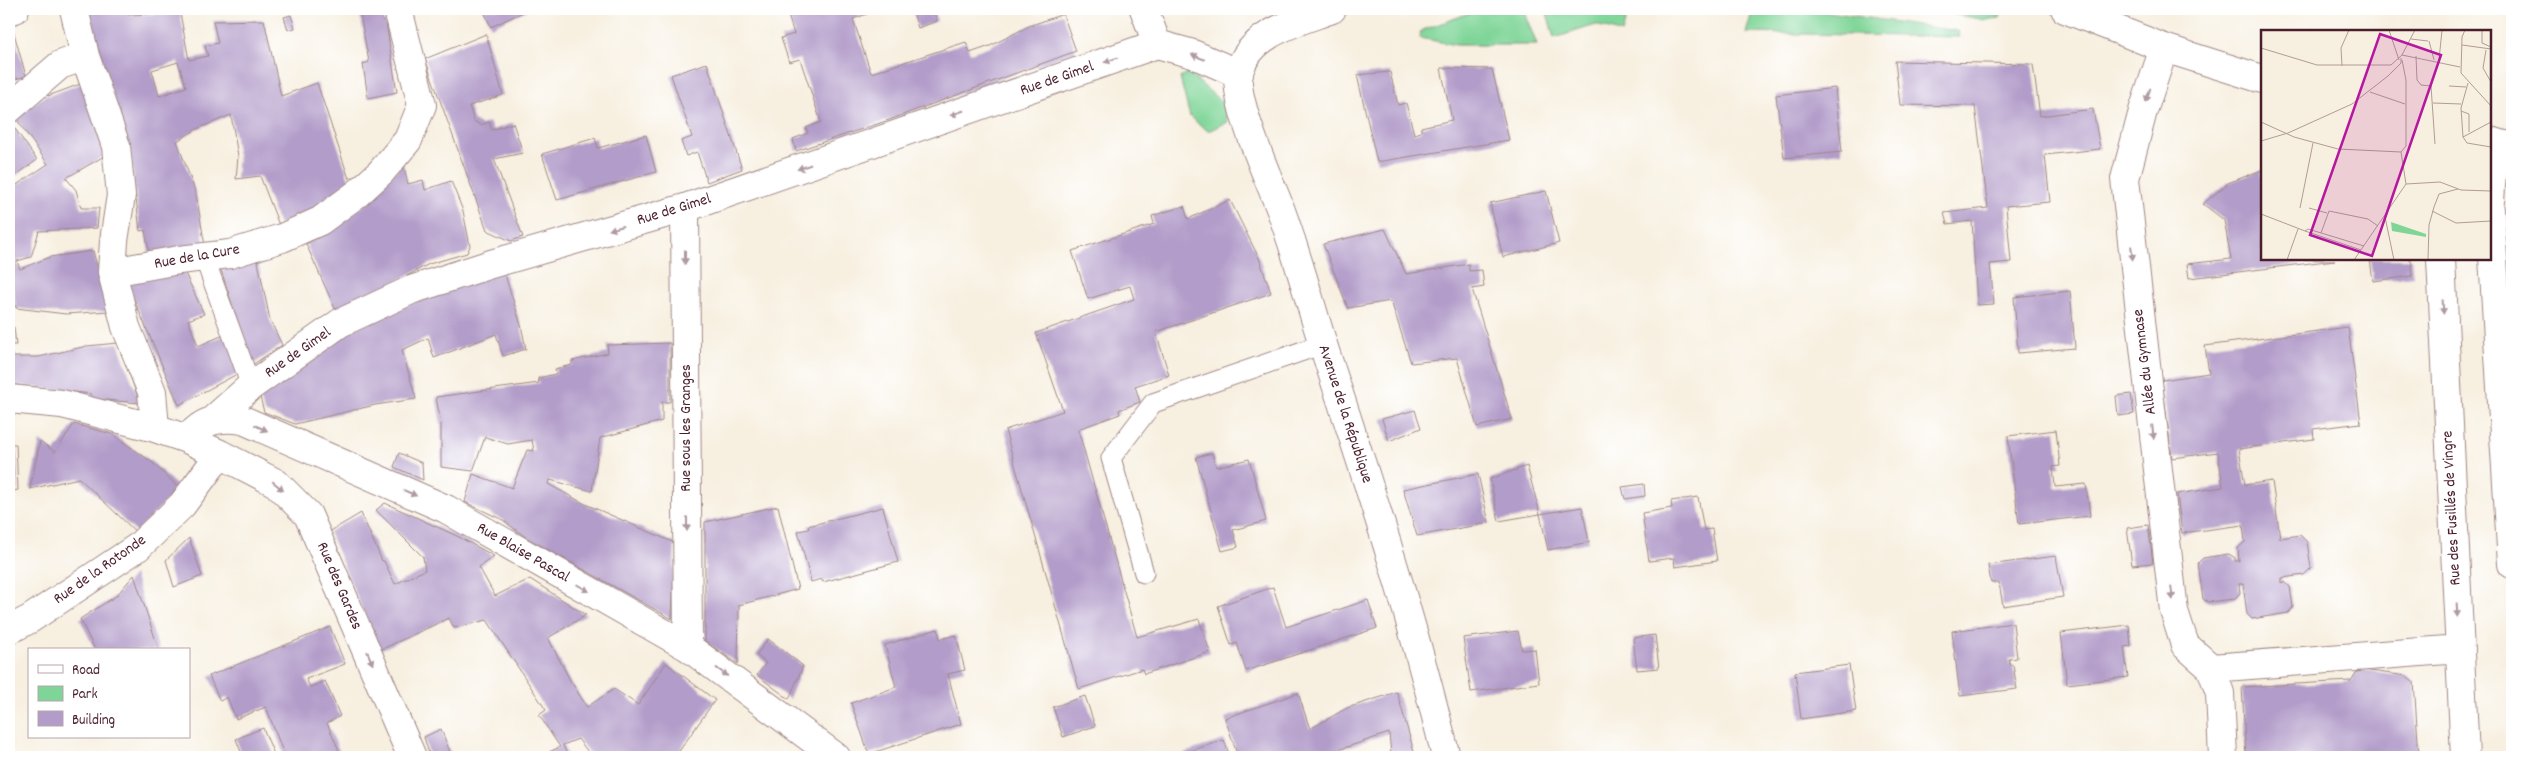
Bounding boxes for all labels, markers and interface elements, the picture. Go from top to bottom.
inset map [2261,30,2491,260]
one-way arrow [1190,53,1205,61]
street label: Rue de Gimel [1017,56,1097,102]
one-way arrow [1103,57,1118,64]
one-way arrow [2144,87,2151,102]
one-way arrow [949,110,964,118]
one-way arrow [796,164,811,171]
street label: Rue de Gimel [634,188,714,232]
one-way arrow [608,224,623,232]
street label: Rue de la Cure [152,238,242,276]
one-way arrow [2128,246,2136,262]
one-way arrow [681,249,689,265]
one-way arrow [2439,300,2447,316]
street label: Allée du Gymnase [2127,308,2163,416]
street label: Rue de Gimel [260,322,336,384]
street label: Avenue de la République [1312,342,1378,486]
street label: Rue sous les Granges [675,364,698,492]
one-way arrow [254,424,268,432]
one-way arrow [2149,424,2157,440]
street label: Rue des Fusillés de Vingre [2436,430,2468,586]
one-way arrow [271,480,284,491]
one-way arrow [403,490,417,498]
street label: Rue Blaise Pascal [472,517,574,589]
one-way arrow [683,517,691,533]
street label: Rue de la Rotonde [49,529,151,611]
street label: Rue des Gardes [310,539,368,634]
one-way arrow [577,583,590,592]
one-way arrow [2168,586,2176,602]
one-way arrow [2453,602,2461,618]
legend [28,648,190,738]
one-way arrow [366,651,374,665]
text: Road [72,660,100,682]
one-way arrow [715,667,729,677]
text: Park [72,684,98,706]
text: Building [72,710,115,732]

